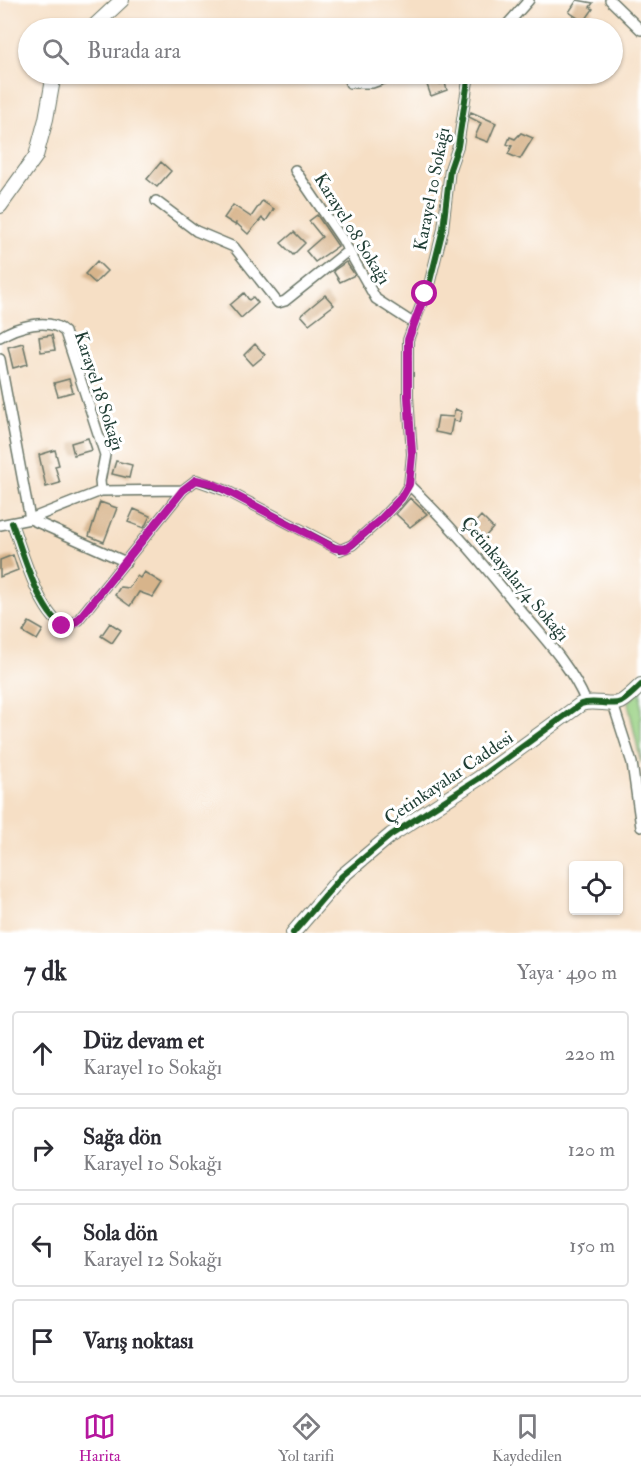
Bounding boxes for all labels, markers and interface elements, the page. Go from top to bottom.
search box [18,18,623,84]
icon: search [39,35,72,68]
text: Burada ara [87,37,181,65]
street label: Karayel 10 Sokağı [409,125,455,253]
street label: Karayel 08 Sokağı [309,169,396,289]
route start [411,280,437,306]
street label: Karayel 18 Sokağı [69,328,129,454]
street label: Çetinkayalar/4 Sokağı [456,512,574,646]
route end [48,612,74,638]
street label: Çetinkayalar Caddesi [380,726,518,830]
map controls [569,861,623,915]
button: locate [569,861,623,915]
text: 7 dk [24,956,67,988]
text: Yaya · 490 m [517,960,617,985]
text: Düz devam et [83,1027,204,1055]
icon: ahead [26,1037,59,1070]
text: 220 m [565,1041,615,1066]
text: Karayel 10 Sokağı [83,1055,222,1080]
text: Sağa dön [83,1123,162,1151]
icon: right [26,1133,59,1166]
text: 120 m [568,1137,615,1162]
text: Karayel 10 Sokağı [83,1151,222,1176]
text: Sola dön [83,1219,158,1247]
icon: left [26,1229,59,1262]
text: 150 m [569,1233,615,1258]
text: Karayel 12 Sokağı [83,1247,222,1272]
icon: arrive [26,1325,59,1358]
text: Varış noktası [83,1327,194,1355]
tab: Harita [79,1410,121,1466]
tab: Yol tarifi [278,1410,334,1466]
tab: Kaydedilen [492,1410,562,1466]

